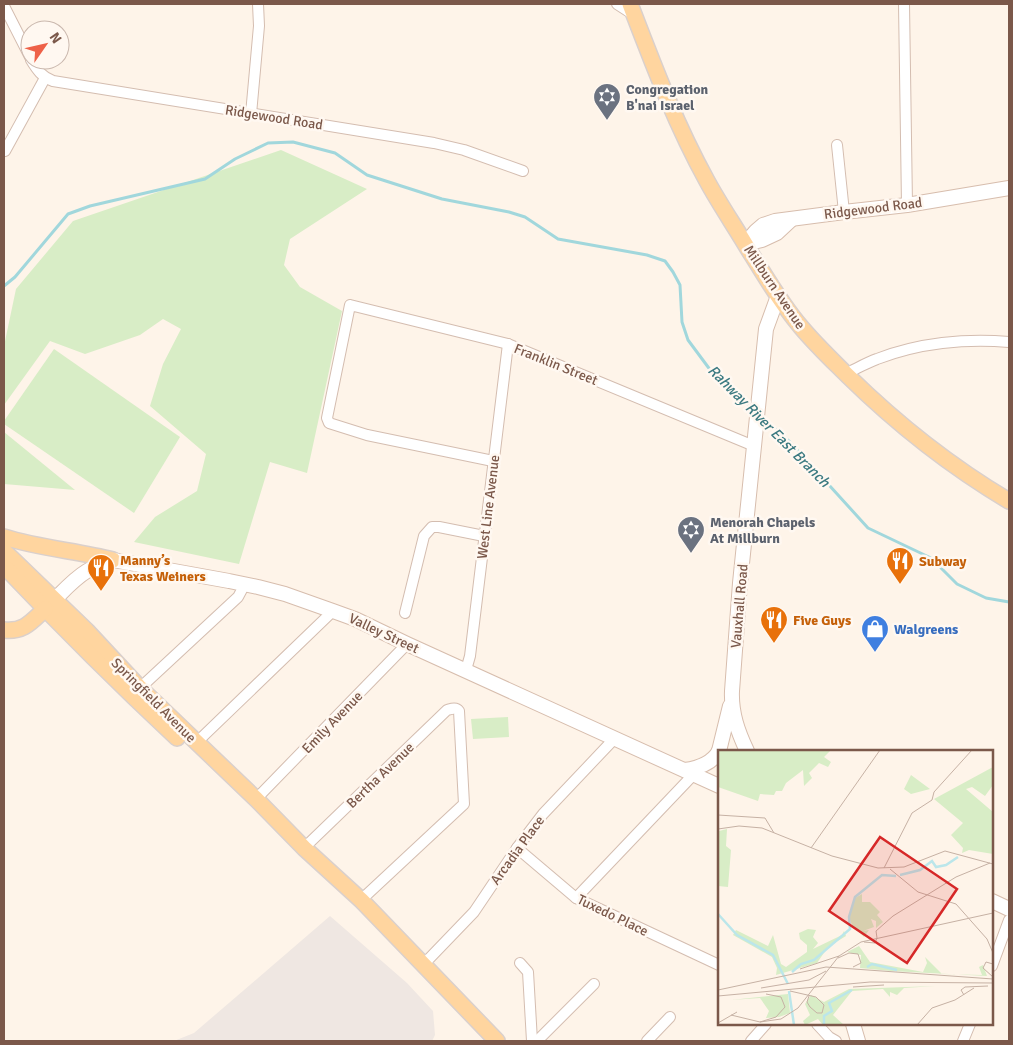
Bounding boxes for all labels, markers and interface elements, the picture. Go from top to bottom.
north arrow [20,20,70,70]
text: N [46,29,65,47]
place label: Congregation B'nai Israel [626,81,709,114]
synagogue icon: Congregation B'nai Israel [592,82,622,121]
street label: Ridgewood Road [224,101,324,134]
street label: Ridgewood Road [823,194,923,223]
street label: Millburn Avenue [740,242,809,333]
street label: Franklin Street [512,340,600,389]
water label: Rahway River East Branch [704,361,834,491]
street label: West Line Avenue [474,454,503,560]
place label: Menorah Chapels At Millburn [710,514,815,547]
synagogue icon: Menorah Chapels At Millburn [676,515,706,554]
restaurant icon: Subway [885,546,915,585]
place label: Manny’s Texas Weiners [120,552,206,585]
restaurant icon: Manny’s Texas Weiners [86,553,116,592]
place label: Subway [919,553,966,570]
street label: Vauxhall Road [727,563,752,649]
restaurant icon: Five Guys [759,605,789,644]
street label: Valley Street [346,610,422,657]
place label: Five Guys [793,612,851,629]
shop icon: Walgreens [860,614,890,653]
place label: Walgreens [894,621,958,638]
street label: Springfield Avenue [108,654,200,746]
street label: Emily Avenue [298,688,366,757]
street label: Bertha Avenue [343,739,418,812]
inset map [718,750,993,1025]
street label: Arcadia Place [487,812,548,888]
street label: Tuxedo Place [574,891,651,940]

